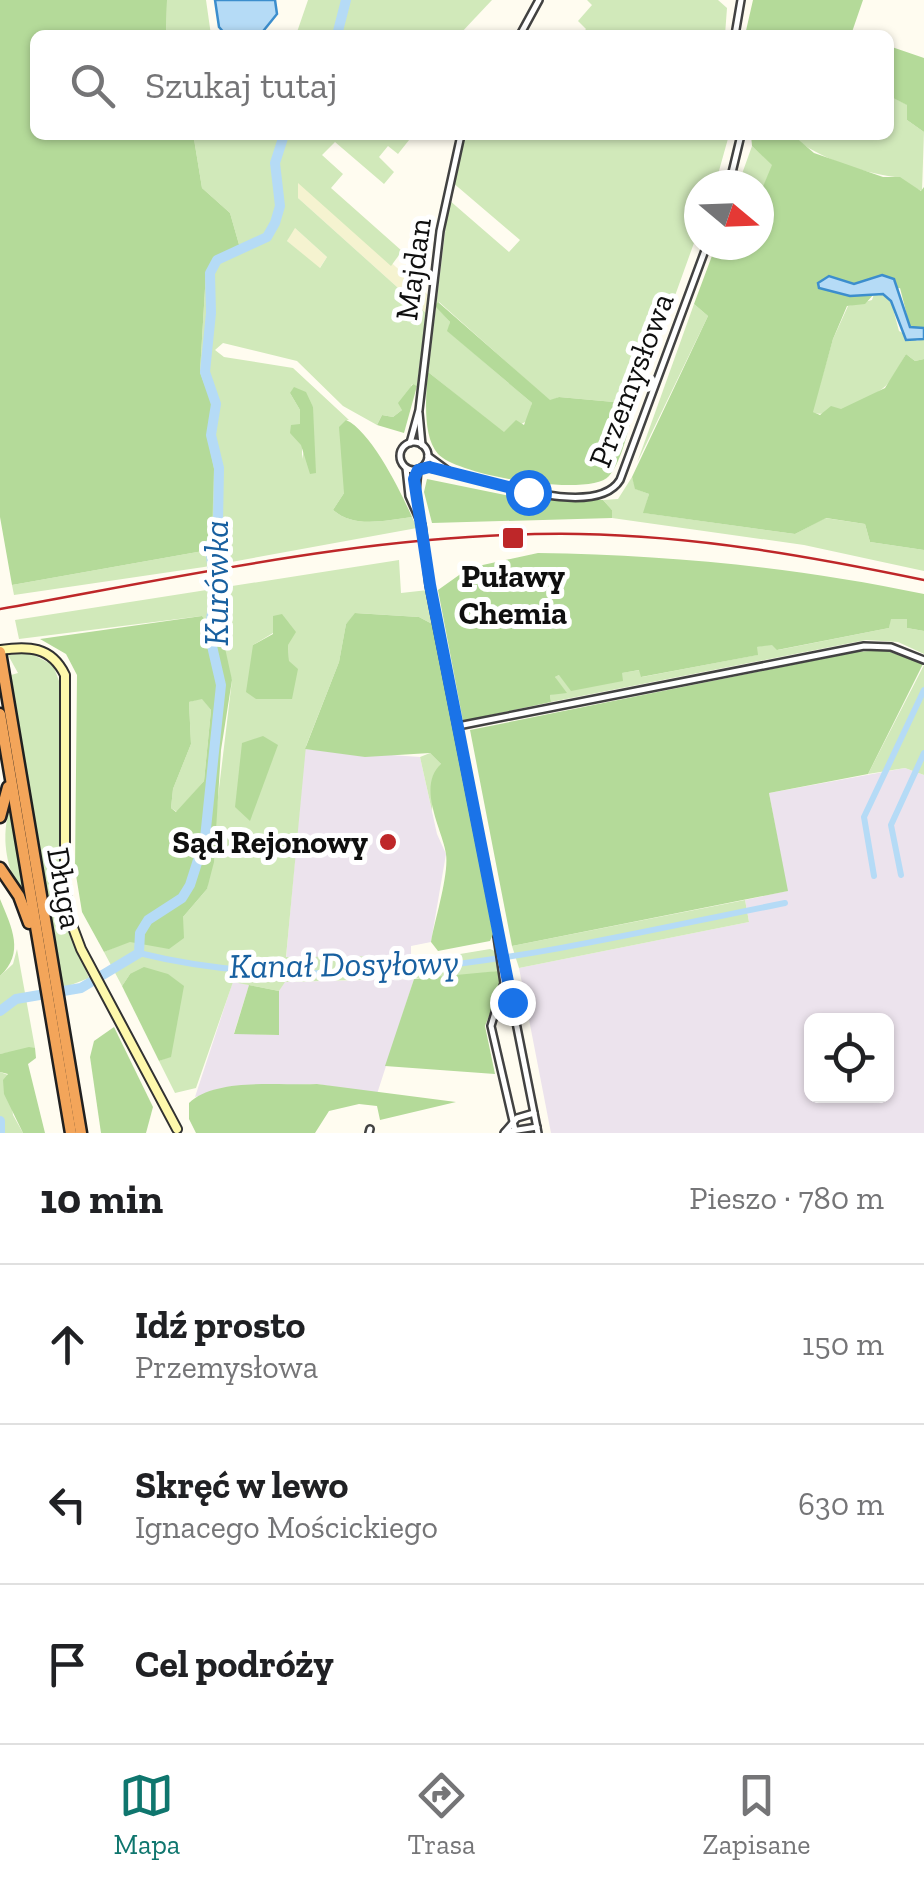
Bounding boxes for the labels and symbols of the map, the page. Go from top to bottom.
north arrow [684,170,774,260]
street label: Majdan [387,215,439,323]
street label: Przemysłowa [580,288,682,472]
route start [506,470,552,516]
water label: Kurówka [195,520,237,646]
marker: Puławy Chemia [500,525,526,551]
place label: Puławy Chemia [459,557,567,632]
place label: Sąd Rejonowy [172,823,368,861]
marker: Sąd Rejonowy [377,831,399,853]
street label: Długa [39,844,91,932]
water label: Kanał Dosyłowy [229,941,459,987]
route end [490,980,536,1026]

